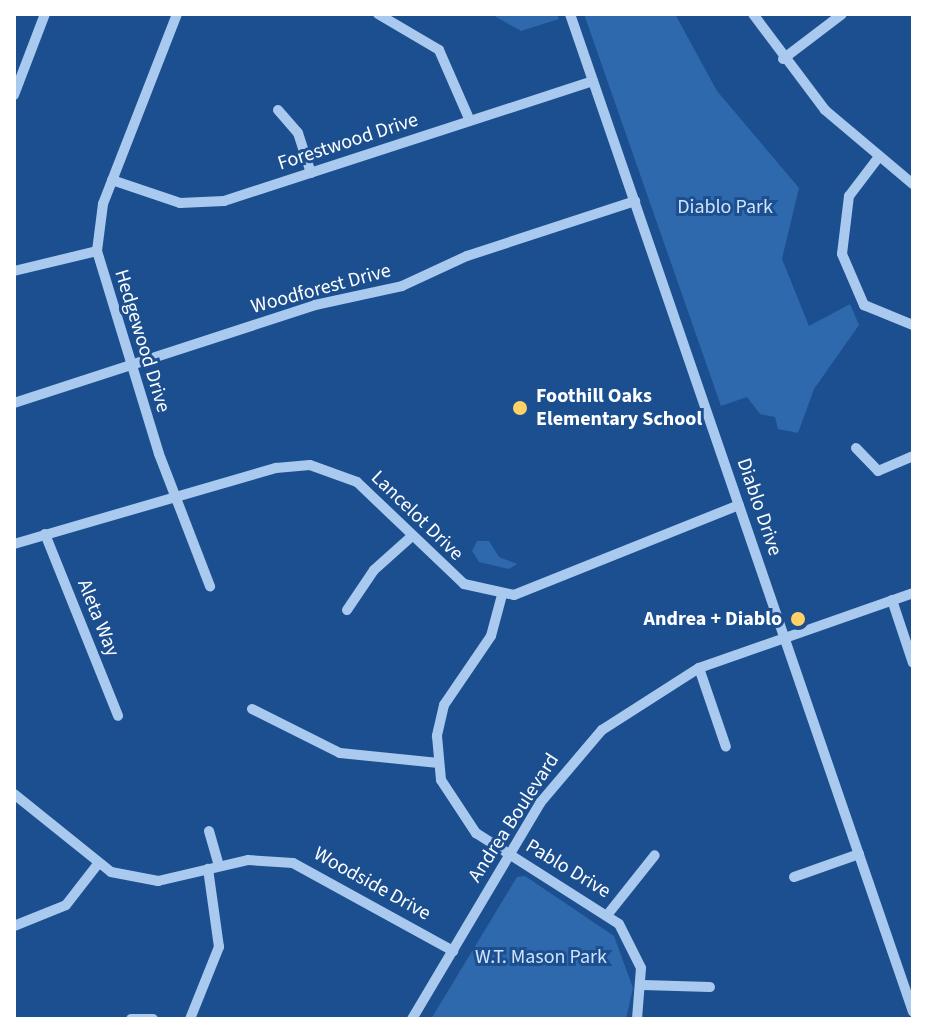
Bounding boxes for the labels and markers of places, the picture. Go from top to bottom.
place label: Foothill Oaks Elementary School [536,384,702,431]
marker: Foothill Oaks Elementary School [511,399,529,417]
place label: Andrea + Diablo [644,607,782,631]
marker: Andrea + Diablo [789,610,807,628]

